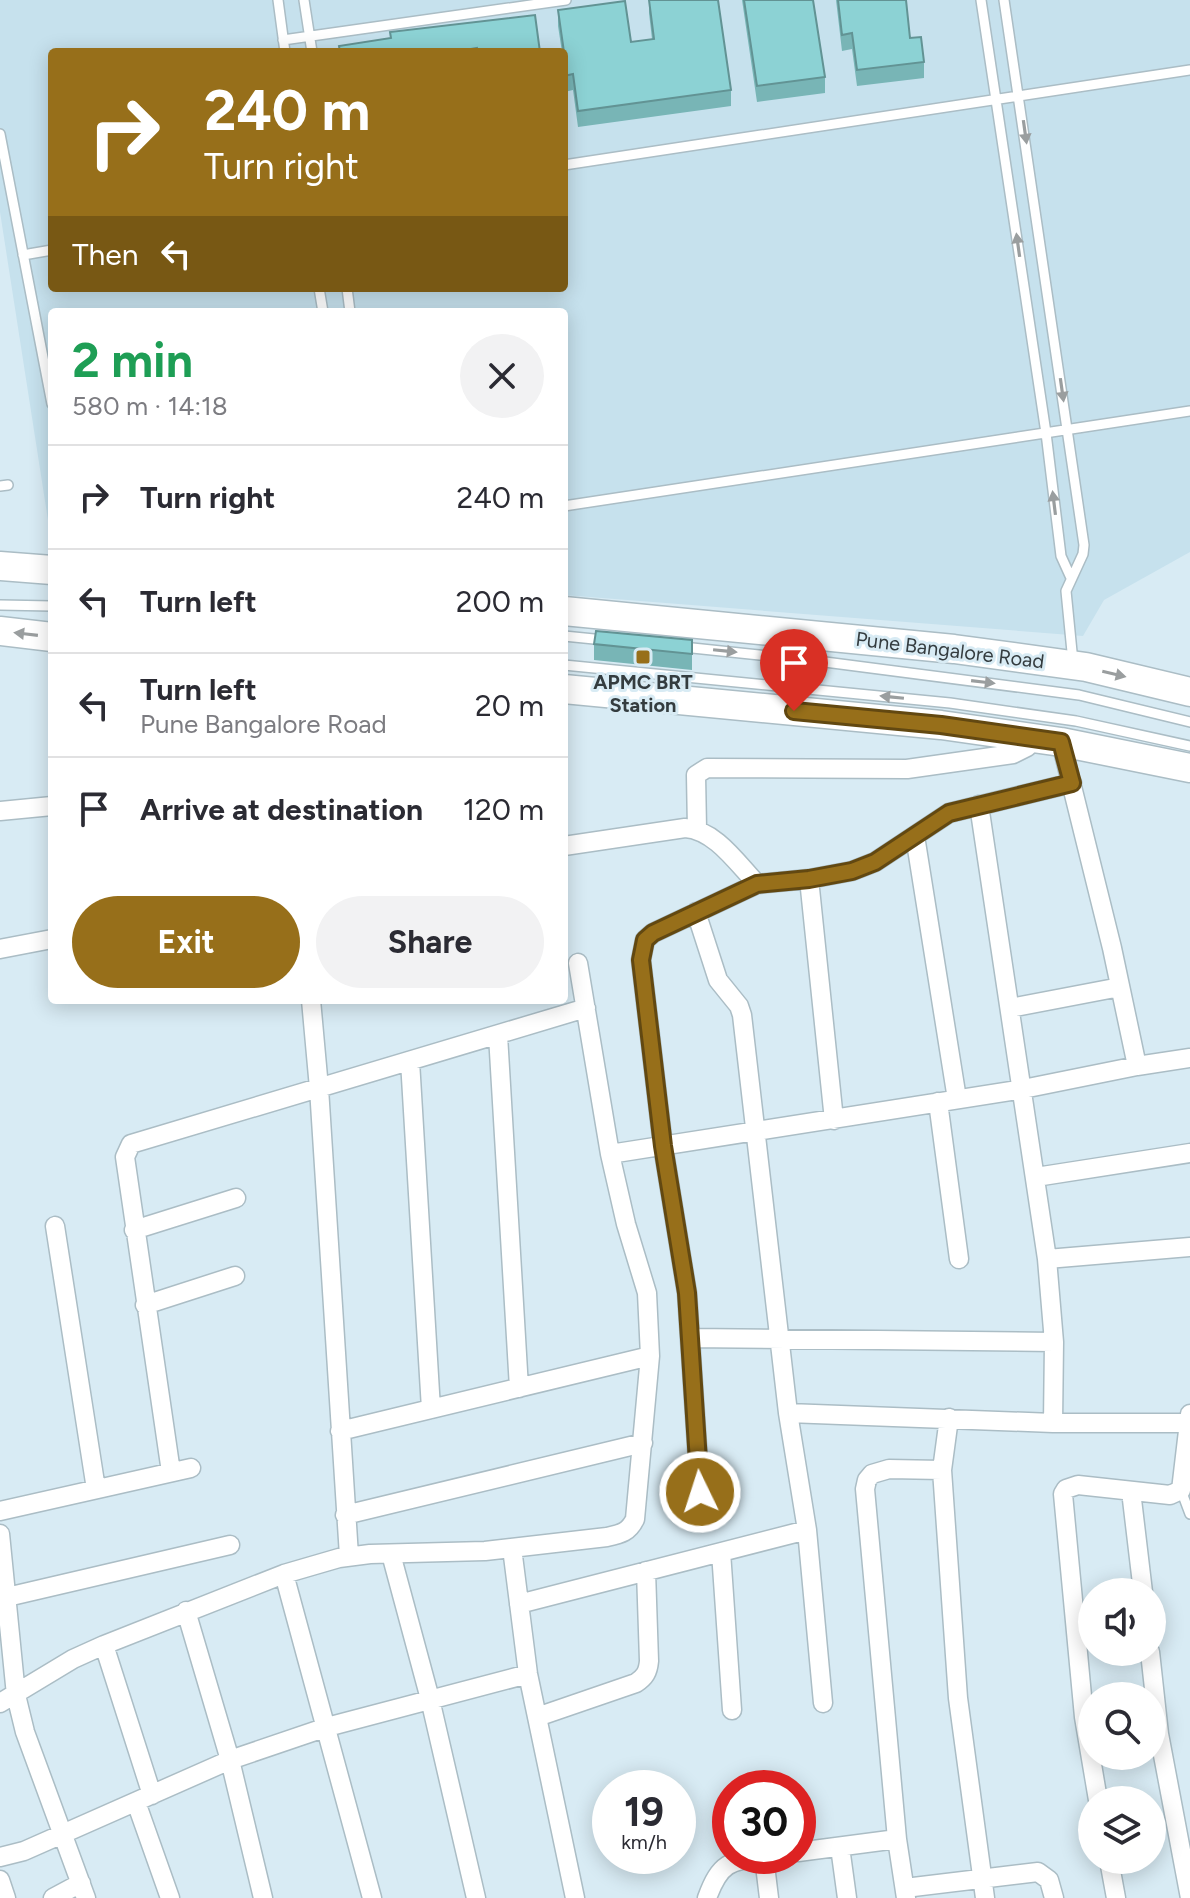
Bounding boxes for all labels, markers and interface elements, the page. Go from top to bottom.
text: 240 m [204,77,370,144]
icon: right [72,80,176,184]
one-way arrow [1019,120,1032,145]
text: Turn right [204,145,359,188]
icon: left [154,232,198,276]
one-way arrow [1011,232,1024,257]
text: Then [72,236,138,273]
text: 2 min [72,331,193,389]
button: close [460,334,544,418]
one-way arrow [1057,378,1069,403]
text: 580 m · 14:18 [72,390,228,422]
icon: right [72,475,116,519]
text: Turn right [140,479,275,516]
text: 240 m [456,479,544,516]
one-way arrow [1048,490,1061,515]
icon: left [72,579,116,623]
text: Turn left [140,583,257,620]
text: 200 m [456,583,544,620]
one-way arrow [13,627,38,640]
street label: Pune Bangalore Road [854,627,1046,673]
pin [760,629,828,711]
icon: arrive [772,641,816,685]
one-way arrow [713,645,738,658]
marker: APMC BRT Station [634,648,652,666]
one-way arrow [1102,668,1127,681]
place label: APMC BRT Station [593,670,693,717]
text: Turn left [140,671,257,708]
one-way arrow [971,675,996,688]
icon: left [72,683,116,727]
text: 20 m [475,687,544,724]
one-way arrow [879,691,904,704]
text: Pune Bangalore Road [140,708,387,740]
icon: arrive [72,787,116,831]
text: Arrive at destination [140,791,423,828]
text: 120 m [463,791,544,828]
button: Exit [72,896,300,988]
button: Share [316,896,544,988]
position arrow [658,1450,742,1534]
map controls [1078,1578,1166,1874]
button: sound [1078,1578,1166,1666]
button: search [1078,1682,1166,1770]
speed limit sign: 30 [712,1770,816,1874]
button: layers [1078,1786,1166,1874]
text: 19 [624,1788,664,1836]
text: km/h [621,1830,667,1854]

